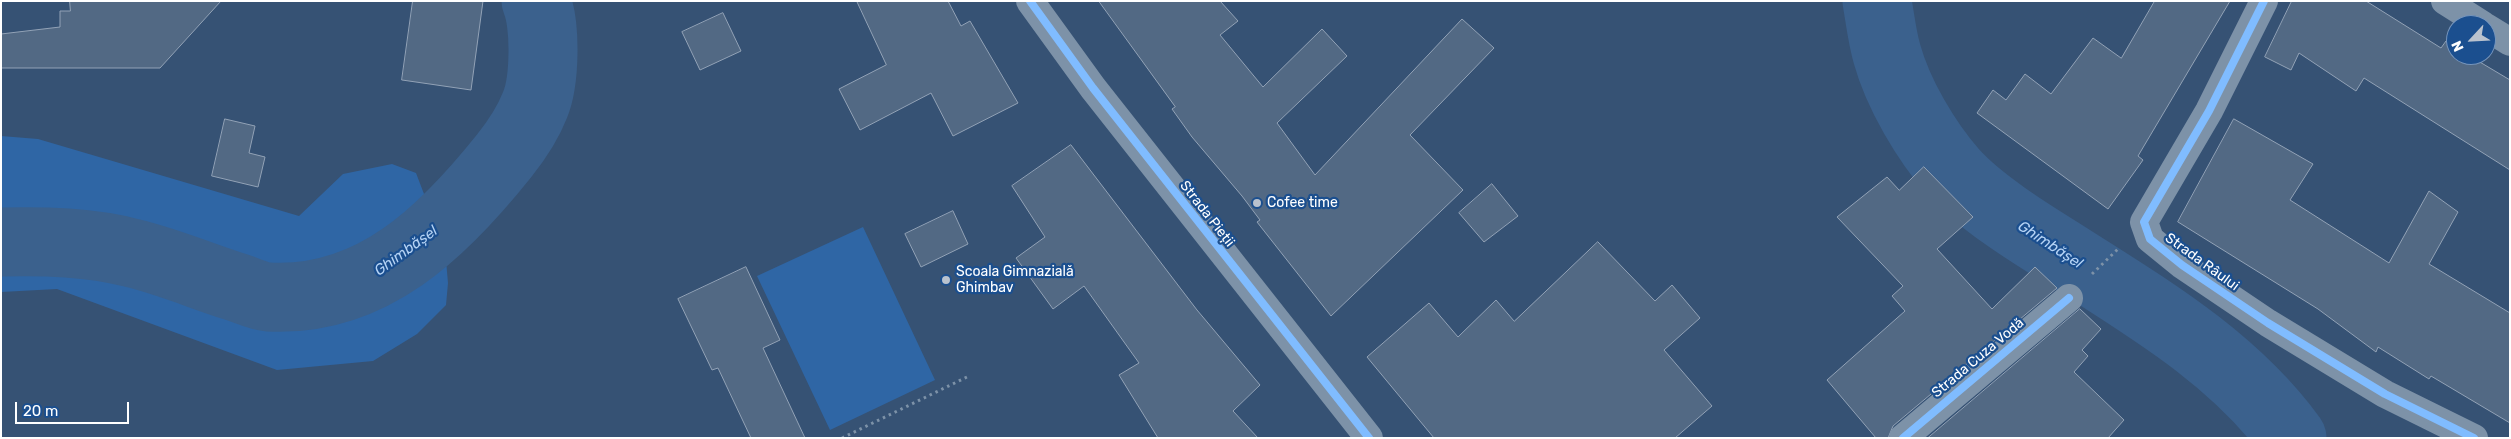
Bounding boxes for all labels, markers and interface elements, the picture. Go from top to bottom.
north arrow [2446,15,2496,65]
text: N [2448,38,2468,54]
street label: Strada Pieții [1176,178,1238,250]
place label: Cofee time [1267,195,1338,211]
marker: Cofee time [1251,197,1263,209]
water label: Ghimbășel [2014,217,2086,273]
water label: Ghimbășel [371,222,441,280]
street label: Strada Râului [2162,230,2242,294]
place label: Scoala Gimnazială Ghimbav [956,264,1074,296]
marker: Scoala Gimnazială Ghimbav [940,274,952,286]
street label: Strada Cuza Vodă [1928,315,2028,401]
scale bar [18,392,131,424]
text: 20 m [23,402,58,420]

